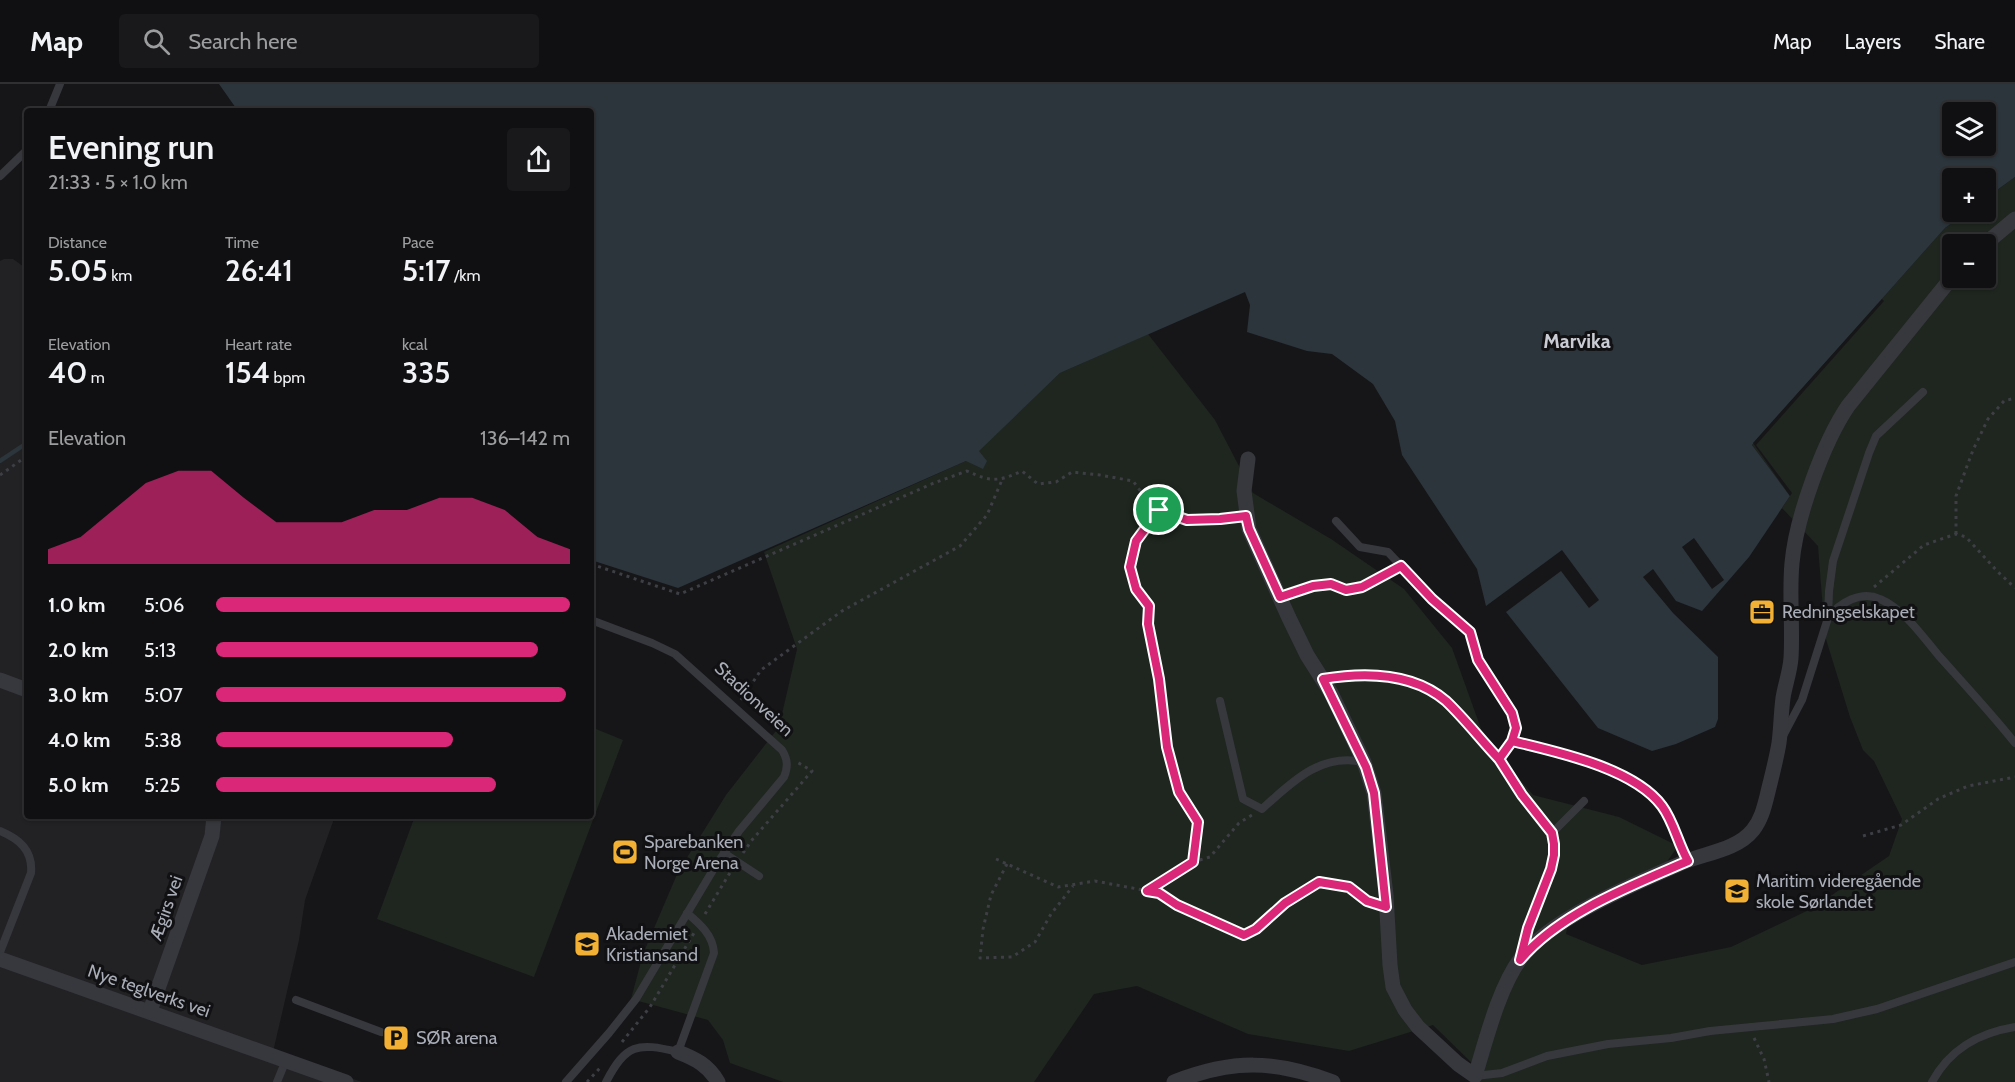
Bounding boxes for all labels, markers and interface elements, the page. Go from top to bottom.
search box [119,14,539,68]
text: Map [30,24,83,58]
icon: search [140,25,173,58]
text: Search here [188,28,297,55]
text: Map [1773,29,1812,54]
text: Layers [1845,29,1901,54]
text: Share [1934,29,1985,54]
map controls [1942,102,1996,288]
button: layers [1942,102,1996,156]
text: Evening run [48,127,214,167]
button: share [507,128,570,191]
button: + [1942,168,1996,222]
text: 21:33 · 5 × 1.0 km [48,170,188,194]
text: Distance [48,233,107,252]
text: Time [225,233,259,252]
text: Pace [402,233,434,252]
button: − [1942,234,1996,288]
text: 5.05 [48,252,108,289]
text: 26:41 [225,252,293,289]
text: 5:17 [402,252,451,289]
text: km [108,266,132,285]
text: /km [451,266,480,285]
district label: Marvika [1543,329,1611,353]
text: Elevation [48,335,111,354]
text: Heart rate [225,335,292,354]
text: kcal [402,335,428,354]
text: 40 [48,354,87,391]
text: 154 [225,354,270,391]
text: 335 [402,354,451,391]
text: m [87,368,105,387]
text: bpm [270,368,305,387]
text: Elevation [48,426,126,450]
text: 136–142 m [480,426,570,450]
pin [1133,484,1184,535]
icon: arrive [1142,493,1175,526]
text: 1.0 km [48,593,105,617]
text: 5:06 [144,593,184,617]
office icon: Redningselskapet [1747,597,1777,627]
place label: Redningselskapet [1782,601,1915,623]
text: 2.0 km [48,638,109,662]
text: 5:13 [144,638,176,662]
street label: Stadionveien [710,657,798,741]
text: 3.0 km [48,683,109,707]
text: 5:07 [144,683,183,707]
text: 4.0 km [48,728,110,752]
text: 5:38 [144,728,182,752]
text: 5.0 km [48,773,109,797]
text: 5:25 [144,773,180,797]
place label: Sparebanken Norge Arena [644,831,743,874]
sports icon: Sparebanken Norge Arena [610,837,640,867]
place label: Maritim videregående skole Sørlandet [1756,870,1921,913]
street label: Ægirs vei [144,873,187,944]
school or university icon: Maritim videregående skole Sørlandet [1722,876,1752,906]
place label: Akademiet Kristiansand [606,923,698,966]
school or university icon: Akademiet Kristiansand [572,929,602,959]
street label: Nye teglverks vei [85,960,213,1022]
parking icon: SØR arena [381,1023,411,1053]
place label: SØR arena [416,1027,498,1049]

